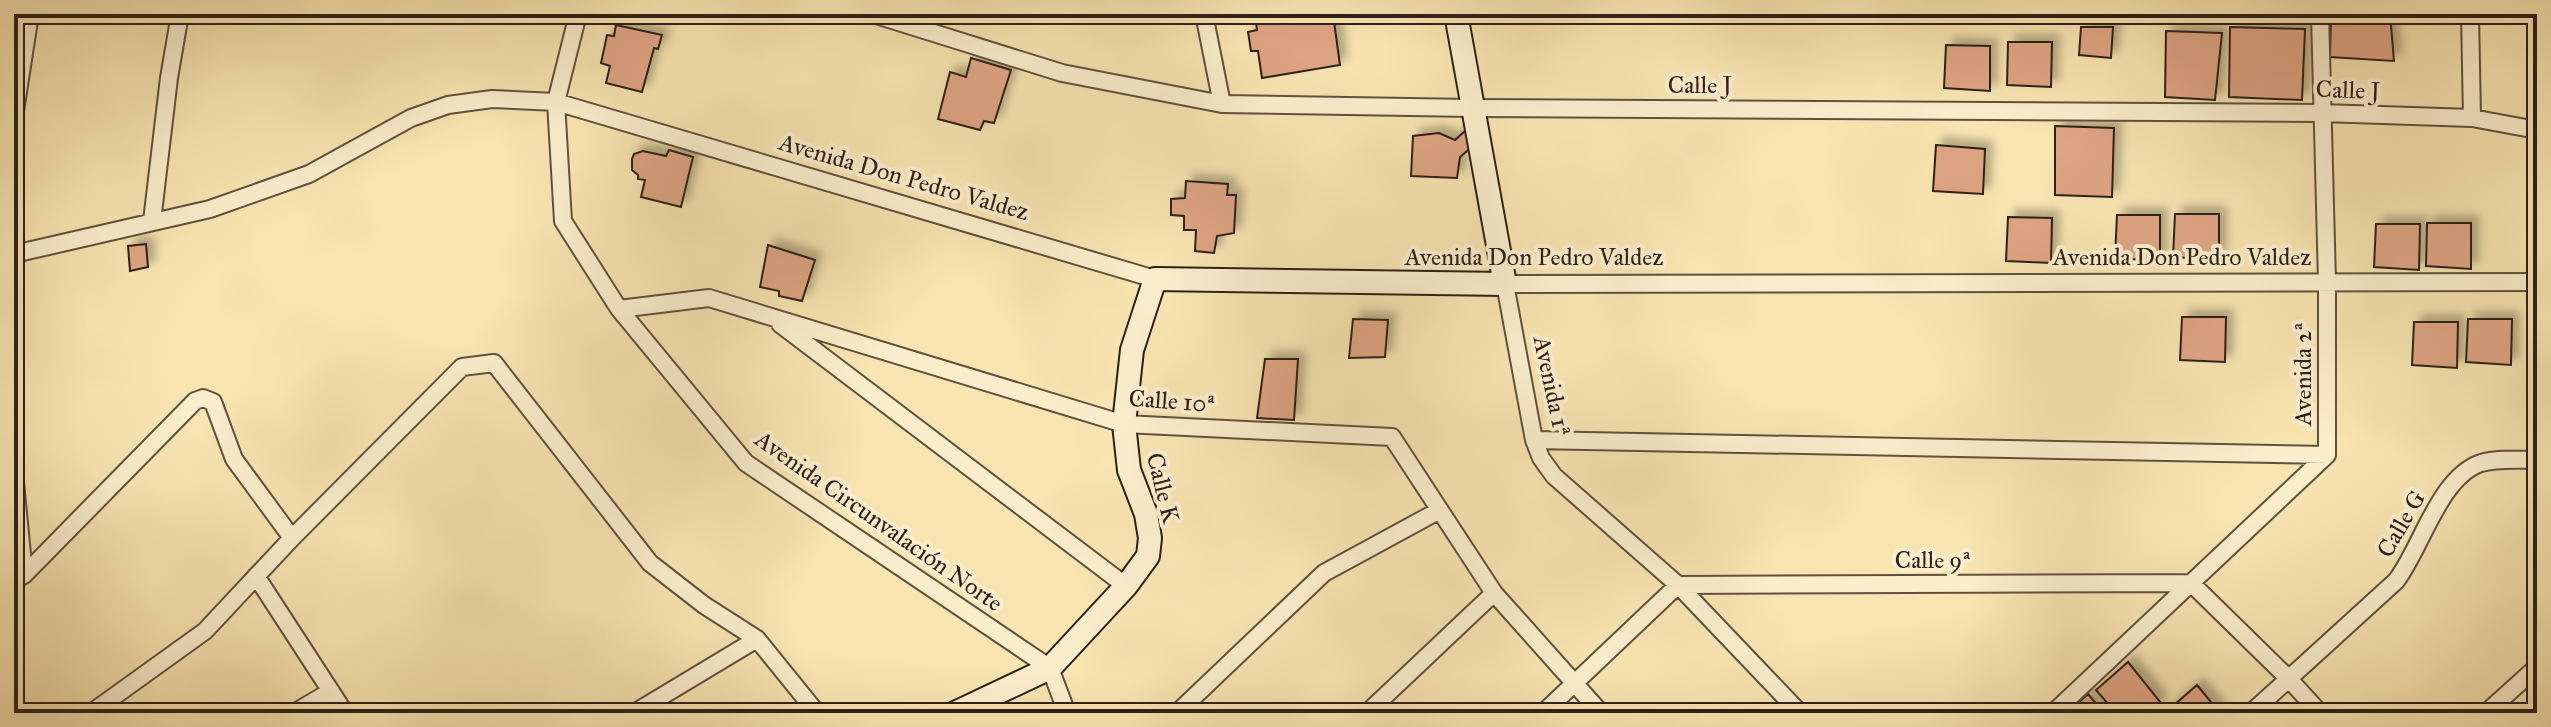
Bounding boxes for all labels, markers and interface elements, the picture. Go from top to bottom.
street label: Calle J [1668,70,1732,100]
street label: Calle J [2315,74,2381,106]
street label: Avenida Don Pedro Valdez [775,127,1032,227]
street label: Avenida Don Pedro Valdez [1404,242,1663,272]
street label: Avenida Don Pedro Valdez [2052,242,2311,272]
street label: Avenida 2ª [2288,322,2318,427]
street label: Avenida 1ª [1527,332,1577,439]
street label: Calle 10ª [1128,383,1216,419]
street label: Avenida Circunvalación Norte [749,423,1009,618]
street label: Calle K [1140,450,1186,527]
street label: Calle G [2370,485,2432,563]
street label: Calle 9ª [1895,545,1971,575]

